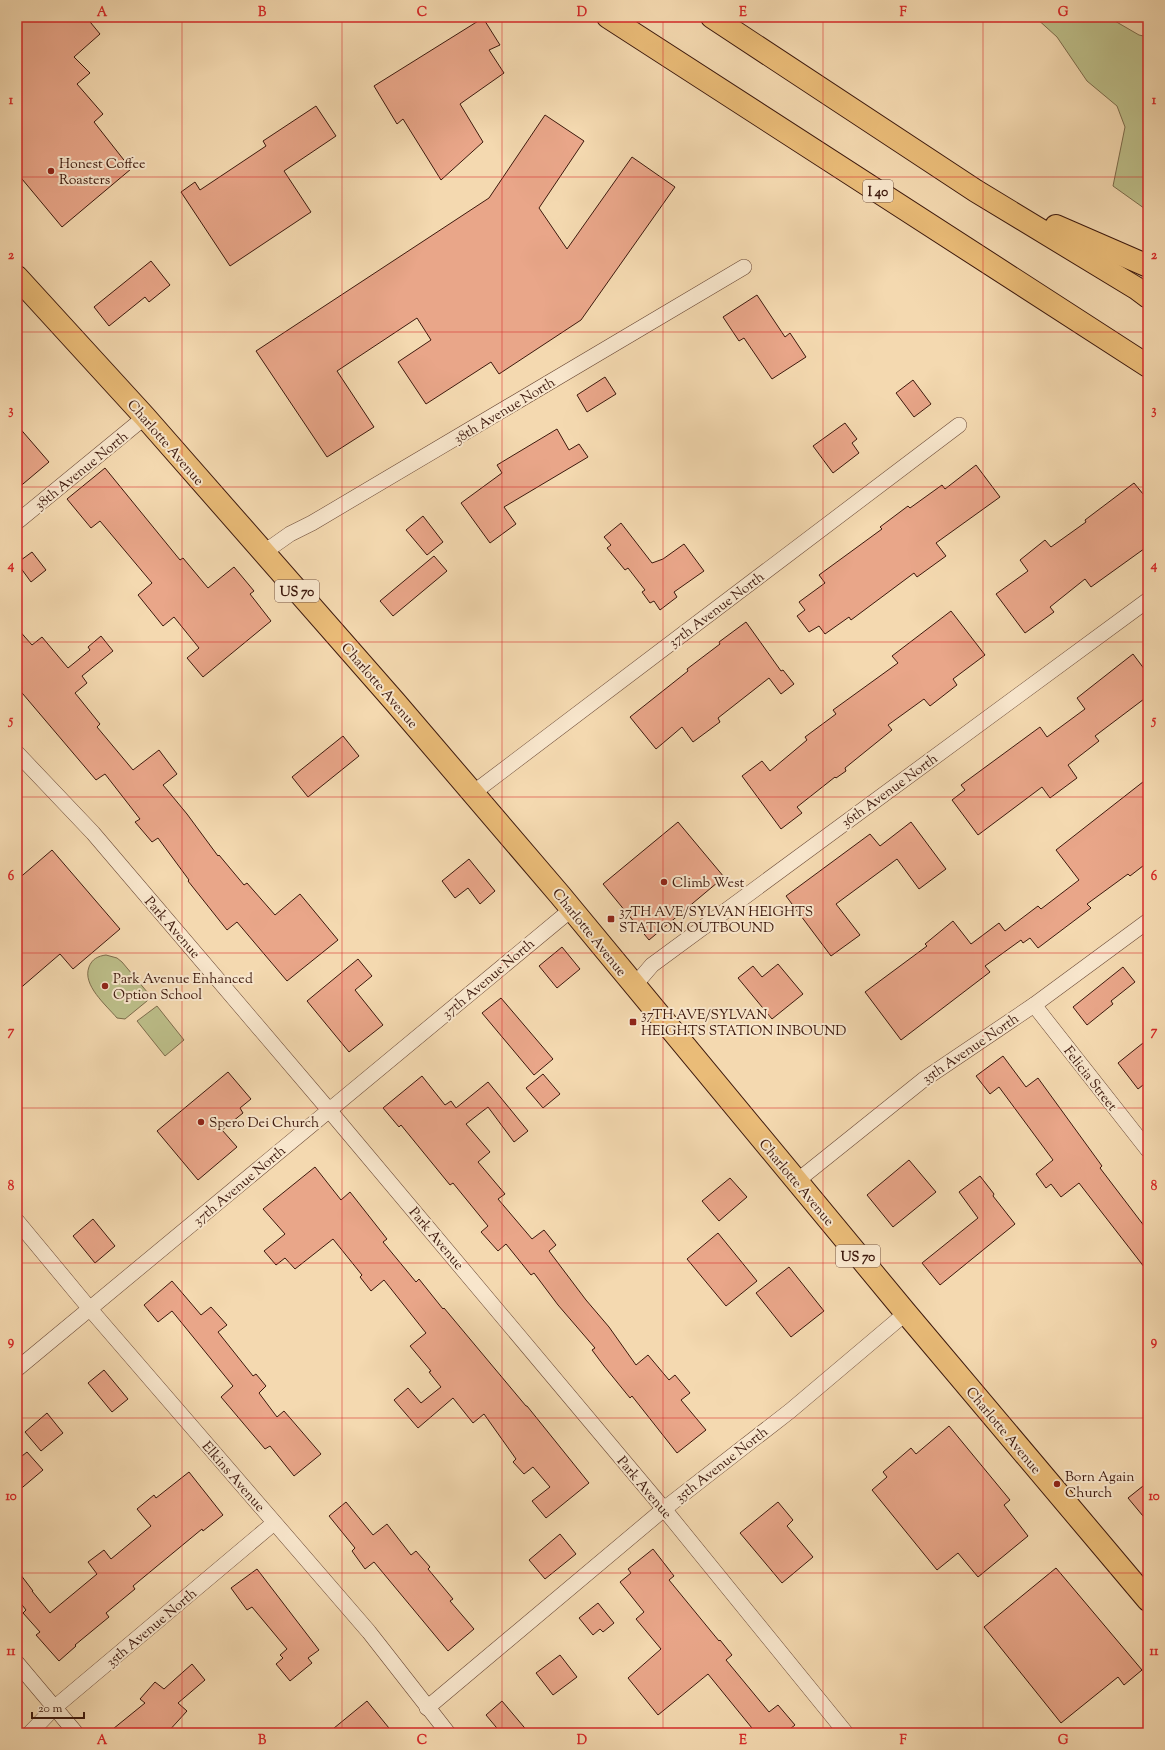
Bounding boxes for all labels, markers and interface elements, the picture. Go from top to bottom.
text: A [97,4,108,22]
text: B [258,4,267,22]
text: C [417,4,427,22]
text: D [577,4,587,22]
text: E [739,4,747,22]
text: F [899,4,907,22]
text: G [1058,4,1069,22]
text: 1 [9,92,14,110]
text: 1 [1152,92,1157,110]
place label: Honest Coffee Roasters [59,155,145,191]
marker: Honest Coffee Roasters [46,166,56,176]
road number: I 40 [863,180,893,202]
text: 2 [8,247,15,265]
text: 2 [1151,247,1158,265]
street label: 38th Avenue North [450,373,560,450]
street label: Charlotte Avenue [121,396,208,491]
text: 3 [8,402,14,420]
text: 3 [1151,402,1157,420]
street label: 38th Avenue North [31,428,133,516]
text: 4 [7,557,15,575]
text: 4 [1150,557,1158,575]
street label: 37th Avenue North [665,568,769,653]
road number: US 70 [275,580,319,602]
street label: Charlotte Avenue [335,639,422,734]
text: 5 [8,712,14,730]
text: 5 [1151,712,1157,730]
street label: 36th Avenue North [838,750,943,834]
text: 6 [8,868,15,886]
text: 6 [1151,868,1158,886]
place label: Climb West [672,874,744,894]
marker: Climb West [659,877,669,887]
street label: Charlotte Avenue [547,885,630,982]
street label: Park Avenue [139,893,204,964]
place label: 37TH AVE/SYLVAN HEIGHTS STATION OUTBOUND [619,903,813,939]
marker: 37TH AVE/SYLVAN HEIGHTS STATION OUTBOUND [606,914,616,924]
street label: 37th Avenue North [439,935,540,1024]
place label: Park Avenue Enhanced Option School [113,970,253,1006]
marker: Park Avenue Enhanced Option School [100,981,110,991]
place label: 37TH AVE/SYLVAN HEIGHTS STATION INBOUND [641,1006,846,1042]
street label: 35th Avenue North [919,1010,1024,1090]
marker: 37TH AVE/SYLVAN HEIGHTS STATION INBOUND [628,1017,638,1027]
text: 7 [8,1023,15,1041]
text: 7 [1151,1023,1158,1041]
street label: Felicia Street [1058,1042,1121,1116]
place label: Spero Dei Church [209,1114,319,1134]
marker: Spero Dei Church [196,1117,206,1127]
street label: Charlotte Avenue [753,1135,838,1231]
street label: 37th Avenue North [190,1142,291,1231]
text: 8 [8,1178,15,1196]
text: 8 [1151,1178,1158,1196]
street label: Park Avenue [403,1204,468,1275]
road number: US 70 [836,1245,880,1267]
text: 9 [8,1333,15,1351]
text: 9 [1151,1333,1158,1351]
street label: Charlotte Avenue [960,1383,1045,1479]
street label: 35th Avenue North [672,1423,773,1508]
street label: Elkins Avenue [196,1438,269,1517]
street label: Park Avenue [611,1453,676,1524]
place label: Born Again Church [1065,1468,1135,1504]
marker: Born Again Church [1052,1479,1062,1489]
text: 10 [5,1488,17,1506]
text: 10 [1148,1488,1160,1506]
street label: 35th Avenue North [103,1585,202,1673]
text: 11 [7,1643,16,1661]
text: 11 [1150,1643,1159,1661]
scale bar [32,1694,84,1720]
text: 20 m [38,1700,63,1718]
text: A [97,1732,108,1750]
text: B [258,1732,267,1750]
text: C [417,1732,427,1750]
text: D [577,1732,587,1750]
text: E [739,1732,747,1750]
text: F [899,1732,907,1750]
text: G [1058,1732,1069,1750]

